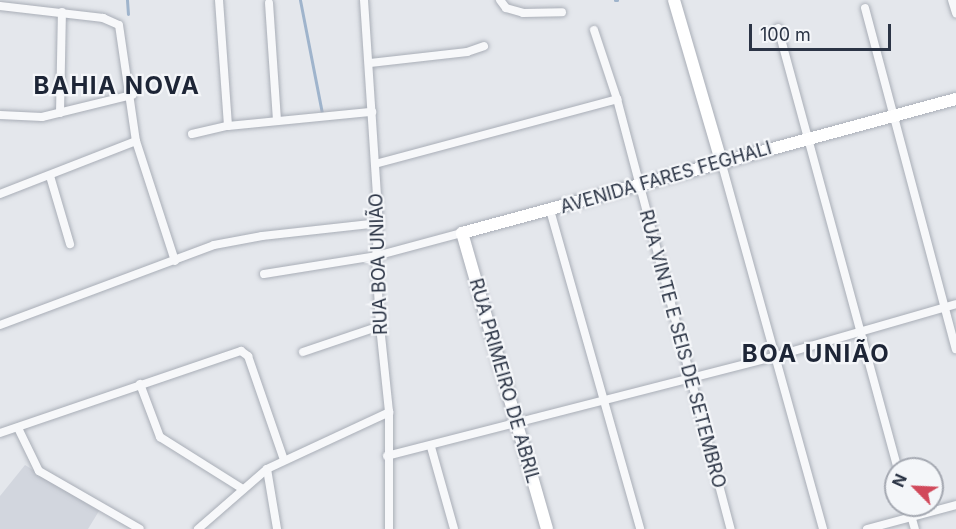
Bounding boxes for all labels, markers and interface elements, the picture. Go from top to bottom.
scale bar [752,12,894,50]
text: 100 m [760,24,811,45]
district label: BAHIA NOVA [34,72,200,100]
street label: AVENIDA FARES FEGHALI [558,137,774,219]
street label: RUA BOA UNIÃO [366,193,392,335]
street label: RUA VINTE E SEIS DE SETEMBRO [634,208,730,490]
street label: RUA PRIMEIRO DE ABRIL [464,276,544,486]
district label: BOA UNIÃO [742,340,890,368]
north arrow [884,457,944,517]
text: N [888,471,911,490]

